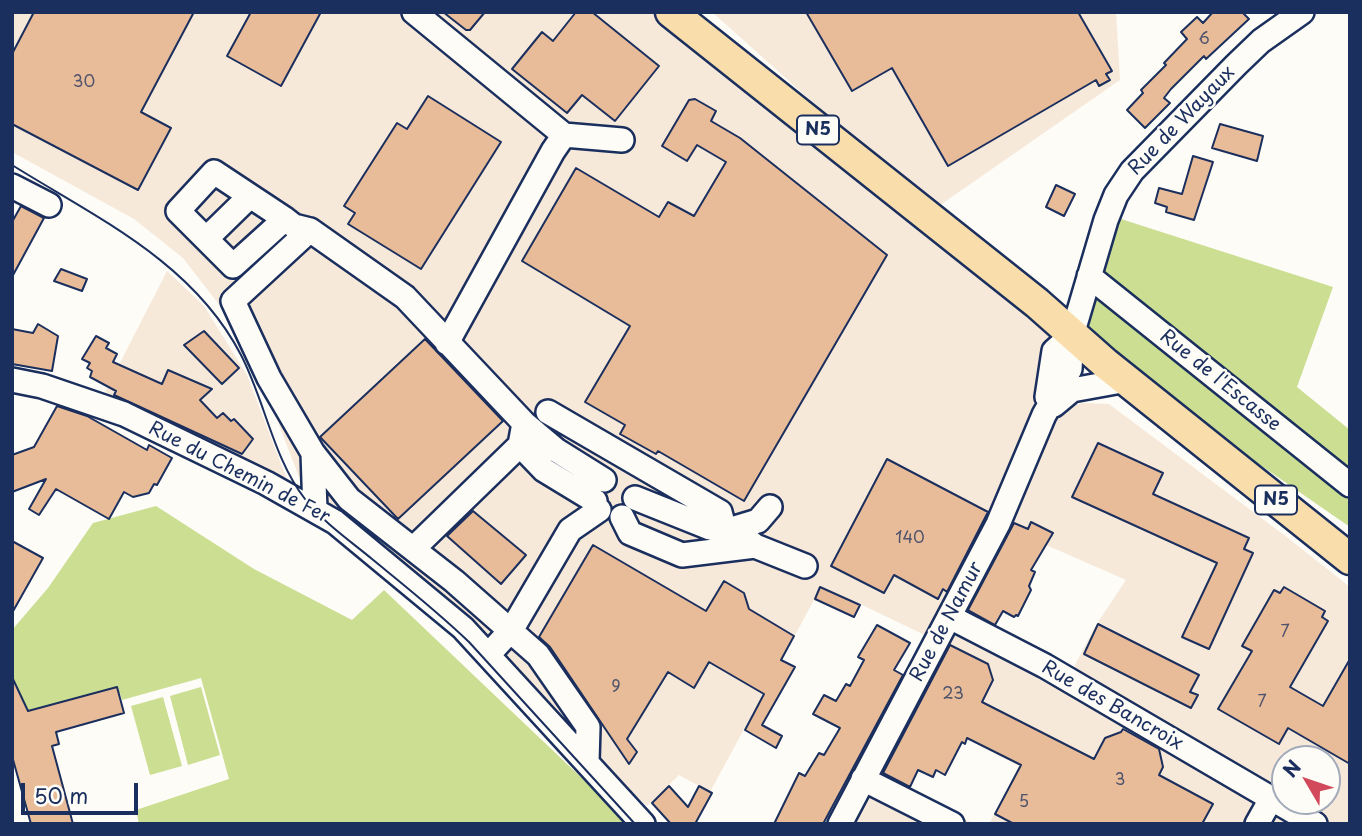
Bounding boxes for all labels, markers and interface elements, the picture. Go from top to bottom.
house number: 6 [1198,30,1210,50]
street label: Rue de Wayaux [1124,62,1240,180]
house number: 30 [73,73,95,93]
road number: N5 [797,116,839,145]
street label: Rue de l'Escasse [1155,325,1285,437]
street label: Rue du Chemin de Fer [145,417,333,529]
road number: N5 [1255,486,1297,514]
house number: 140 [895,529,925,549]
street label: Rue de Namur [906,558,988,686]
house number: 7 [1280,623,1290,643]
street label: Rue des Bancroix [1037,656,1187,756]
house number: 9 [611,678,621,698]
house number: 23 [942,685,964,705]
house number: 7 [1257,693,1267,713]
north arrow [1271,745,1341,815]
text: N [1276,753,1307,783]
scale bar [24,770,142,814]
house number: 3 [1115,771,1125,791]
text: 50 m [34,779,88,811]
house number: 5 [1019,793,1029,813]

